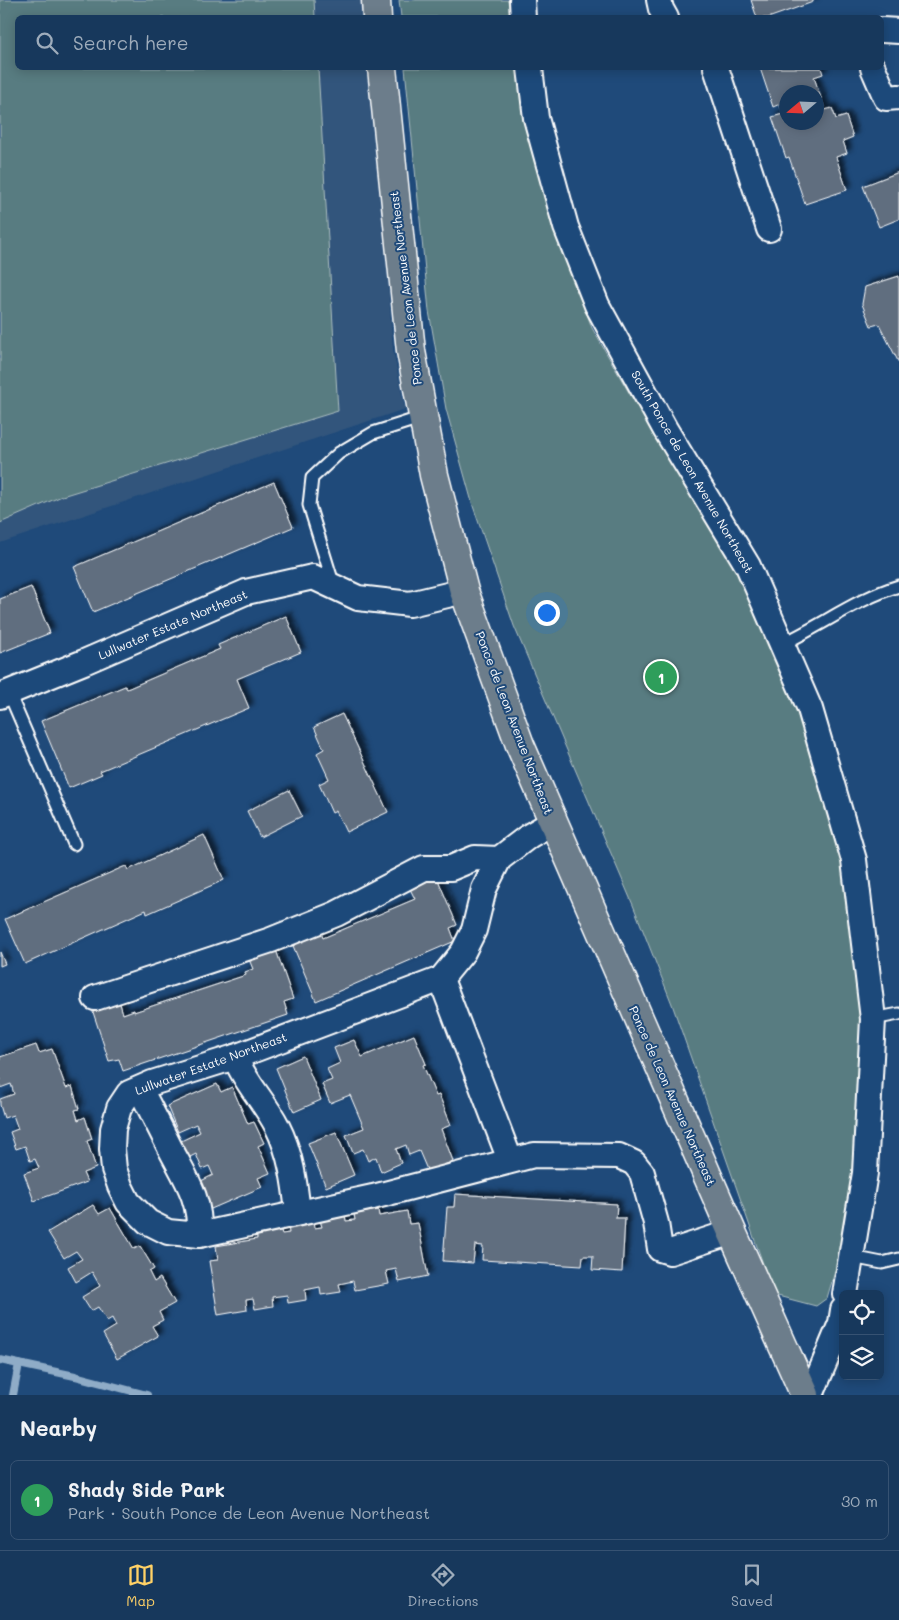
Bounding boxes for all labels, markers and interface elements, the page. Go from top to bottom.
search box [15,15,884,70]
icon: search [33,29,61,57]
text: Search here [73,30,189,55]
north arrow [779,85,824,130]
street label: Ponce de Leon Avenue Northeast [385,190,425,386]
street label: South Ponce de Leon Avenue Northeast [628,367,758,576]
street label: Lullwater Estate Northeast [96,585,250,663]
your location [534,600,560,626]
street label: Ponce de Leon Avenue Northeast [473,629,557,817]
pin: 1 [645,658,677,696]
street label: Ponce de Leon Avenue Northeast [626,1003,720,1188]
street label: Lullwater Estate Northeast [133,1028,289,1098]
map controls [839,1290,884,1380]
button: locate [839,1290,884,1335]
button: layers [839,1335,884,1380]
text: Nearby [20,1414,97,1441]
text: Shady Side Park [68,1477,225,1502]
text: 1 [33,1490,41,1511]
text: 30 m [841,1490,878,1511]
text: Park · South Ponce de Leon Avenue Northeast [68,1502,430,1523]
tab: Map [126,1561,155,1610]
tab: Directions [407,1561,479,1610]
tab: Saved [731,1561,773,1610]

